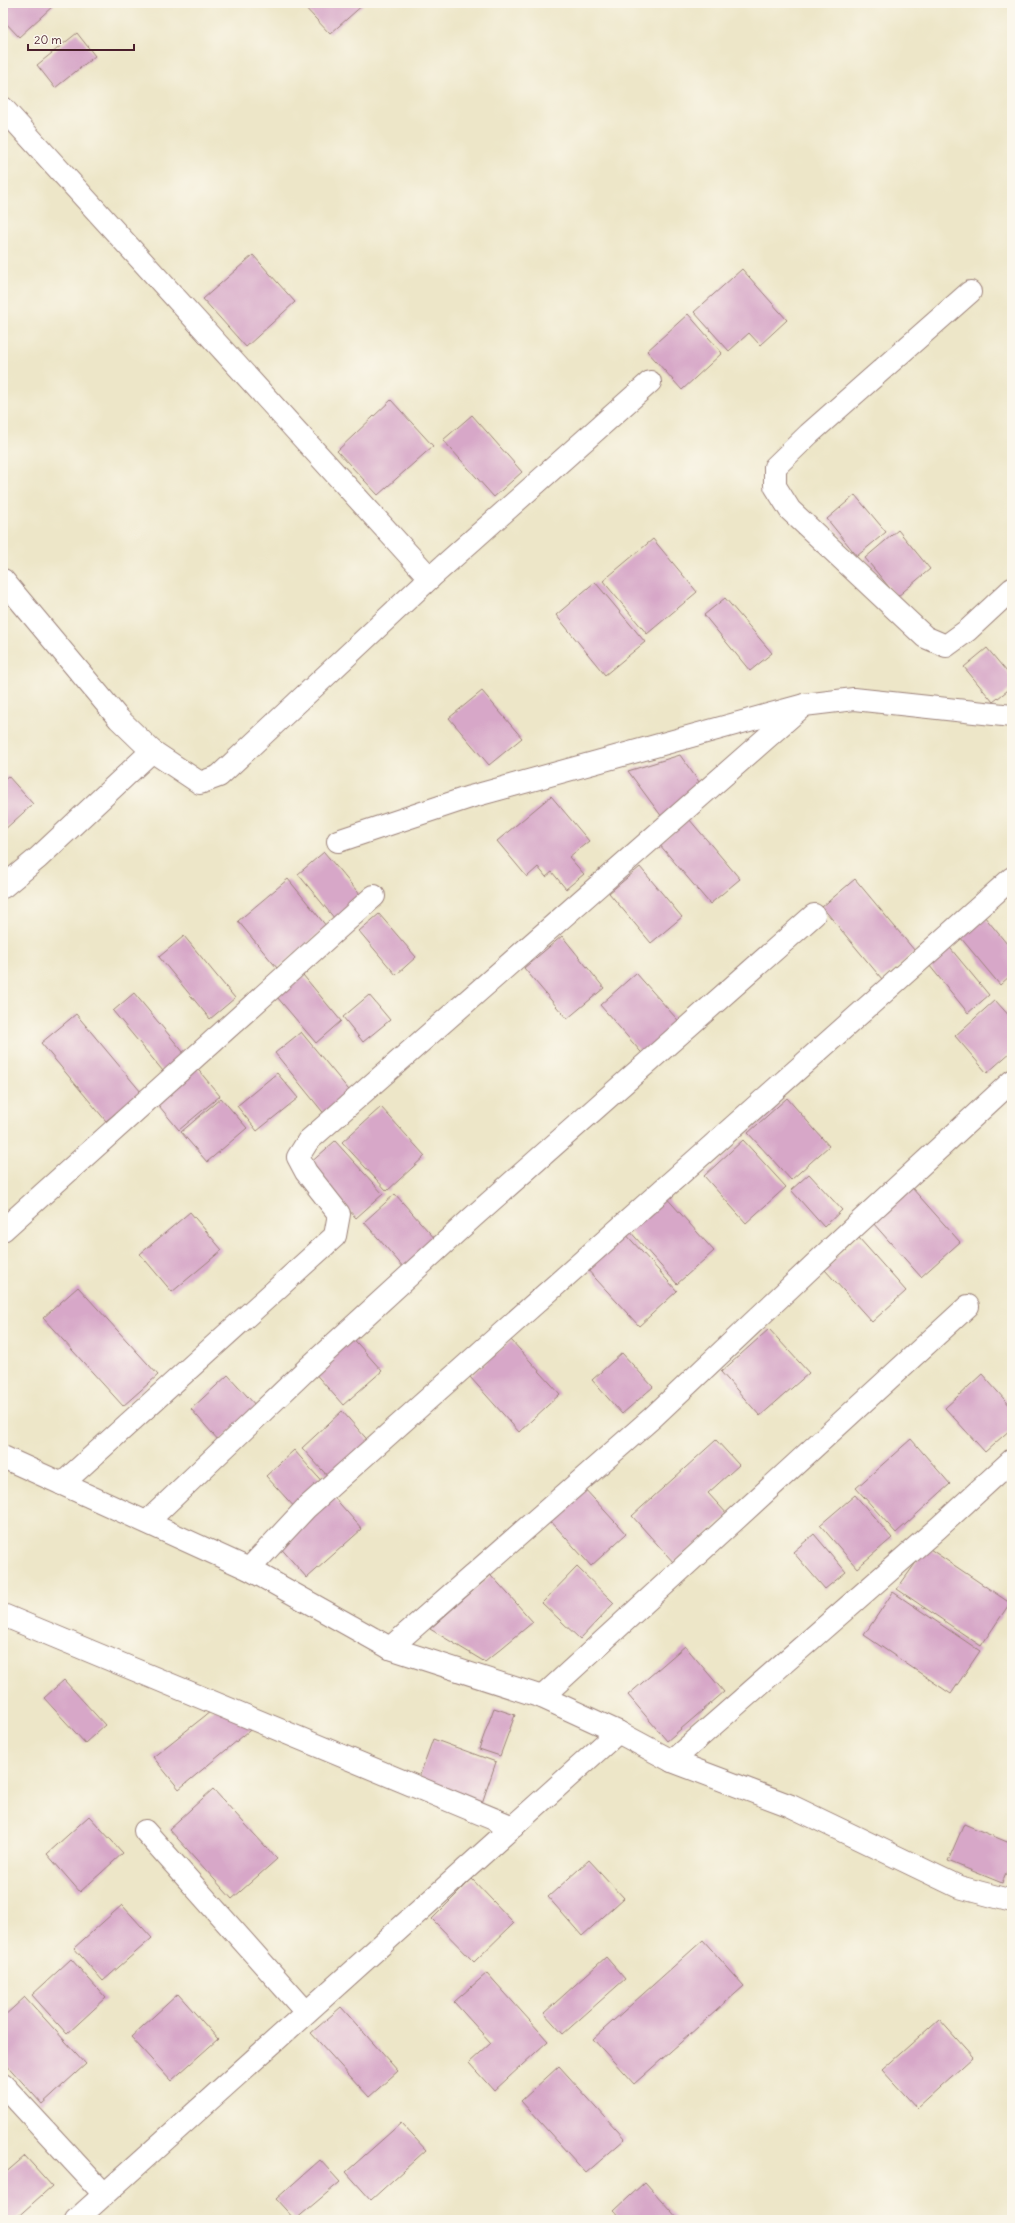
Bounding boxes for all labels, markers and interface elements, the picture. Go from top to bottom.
scale bar [28,26,134,52]
text: 20 m [34,32,62,47]

